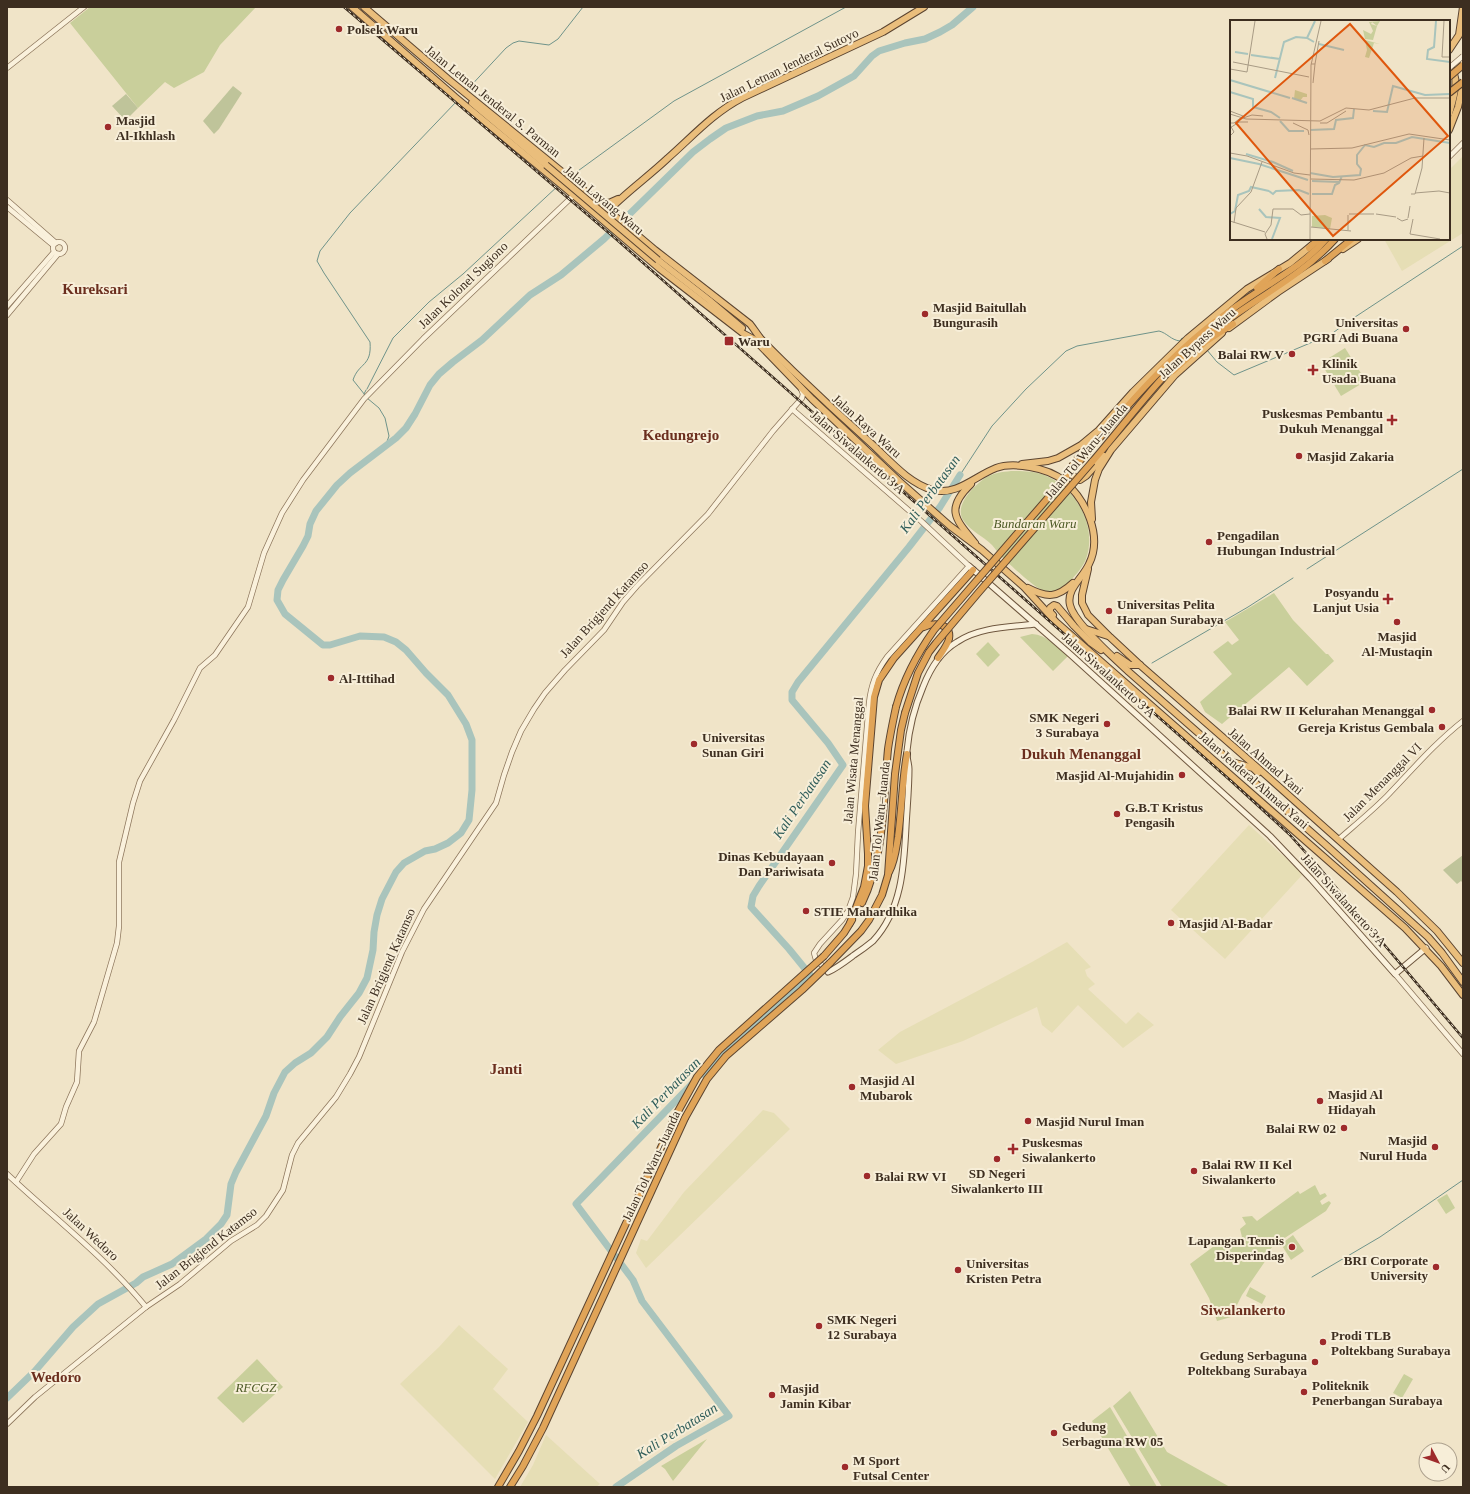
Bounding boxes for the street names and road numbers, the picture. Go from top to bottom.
street label: Jalan Letnan Jenderal Sutoyo [717,25,861,105]
street label: Jalan Letnan Jenderal S. Parman [422,42,564,160]
street label: Jalan Layang Waru [561,162,647,238]
street label: Jalan Kolonel Sugiono [415,238,511,332]
street label: Jalan Bypass Waru [1155,304,1239,381]
street label: Jalan Raya Waru [829,391,905,461]
street label: Jalan Tol Waru–Juanda [1042,400,1131,502]
street label: Jalan Siwalankerto 3 A [808,407,909,497]
street label: Jalan Brigjend Katamso [557,558,651,660]
street label: Jalan Siwalankerto 3 A [1059,629,1159,721]
street label: Jalan Wisata Menanggal [840,696,866,824]
street label: Jalan Ahmad Yani [1226,724,1307,798]
street label: Jalan Jenderal Ahmad Yani [1196,728,1312,832]
street label: Jalan Menanggal VI [1340,740,1424,824]
street label: Jalan Tol Waru–Juanda [865,760,893,882]
street label: Jalan Siwalankerto 3 A [1298,850,1390,950]
street label: Jalan Brigjend Katamso [354,906,418,1026]
street label: Jalan Tol Waru–Juanda [619,1108,683,1224]
street label: Jalan Wedoro [60,1204,122,1264]
street label: Jalan Brigjend Katamso [152,1204,260,1292]

